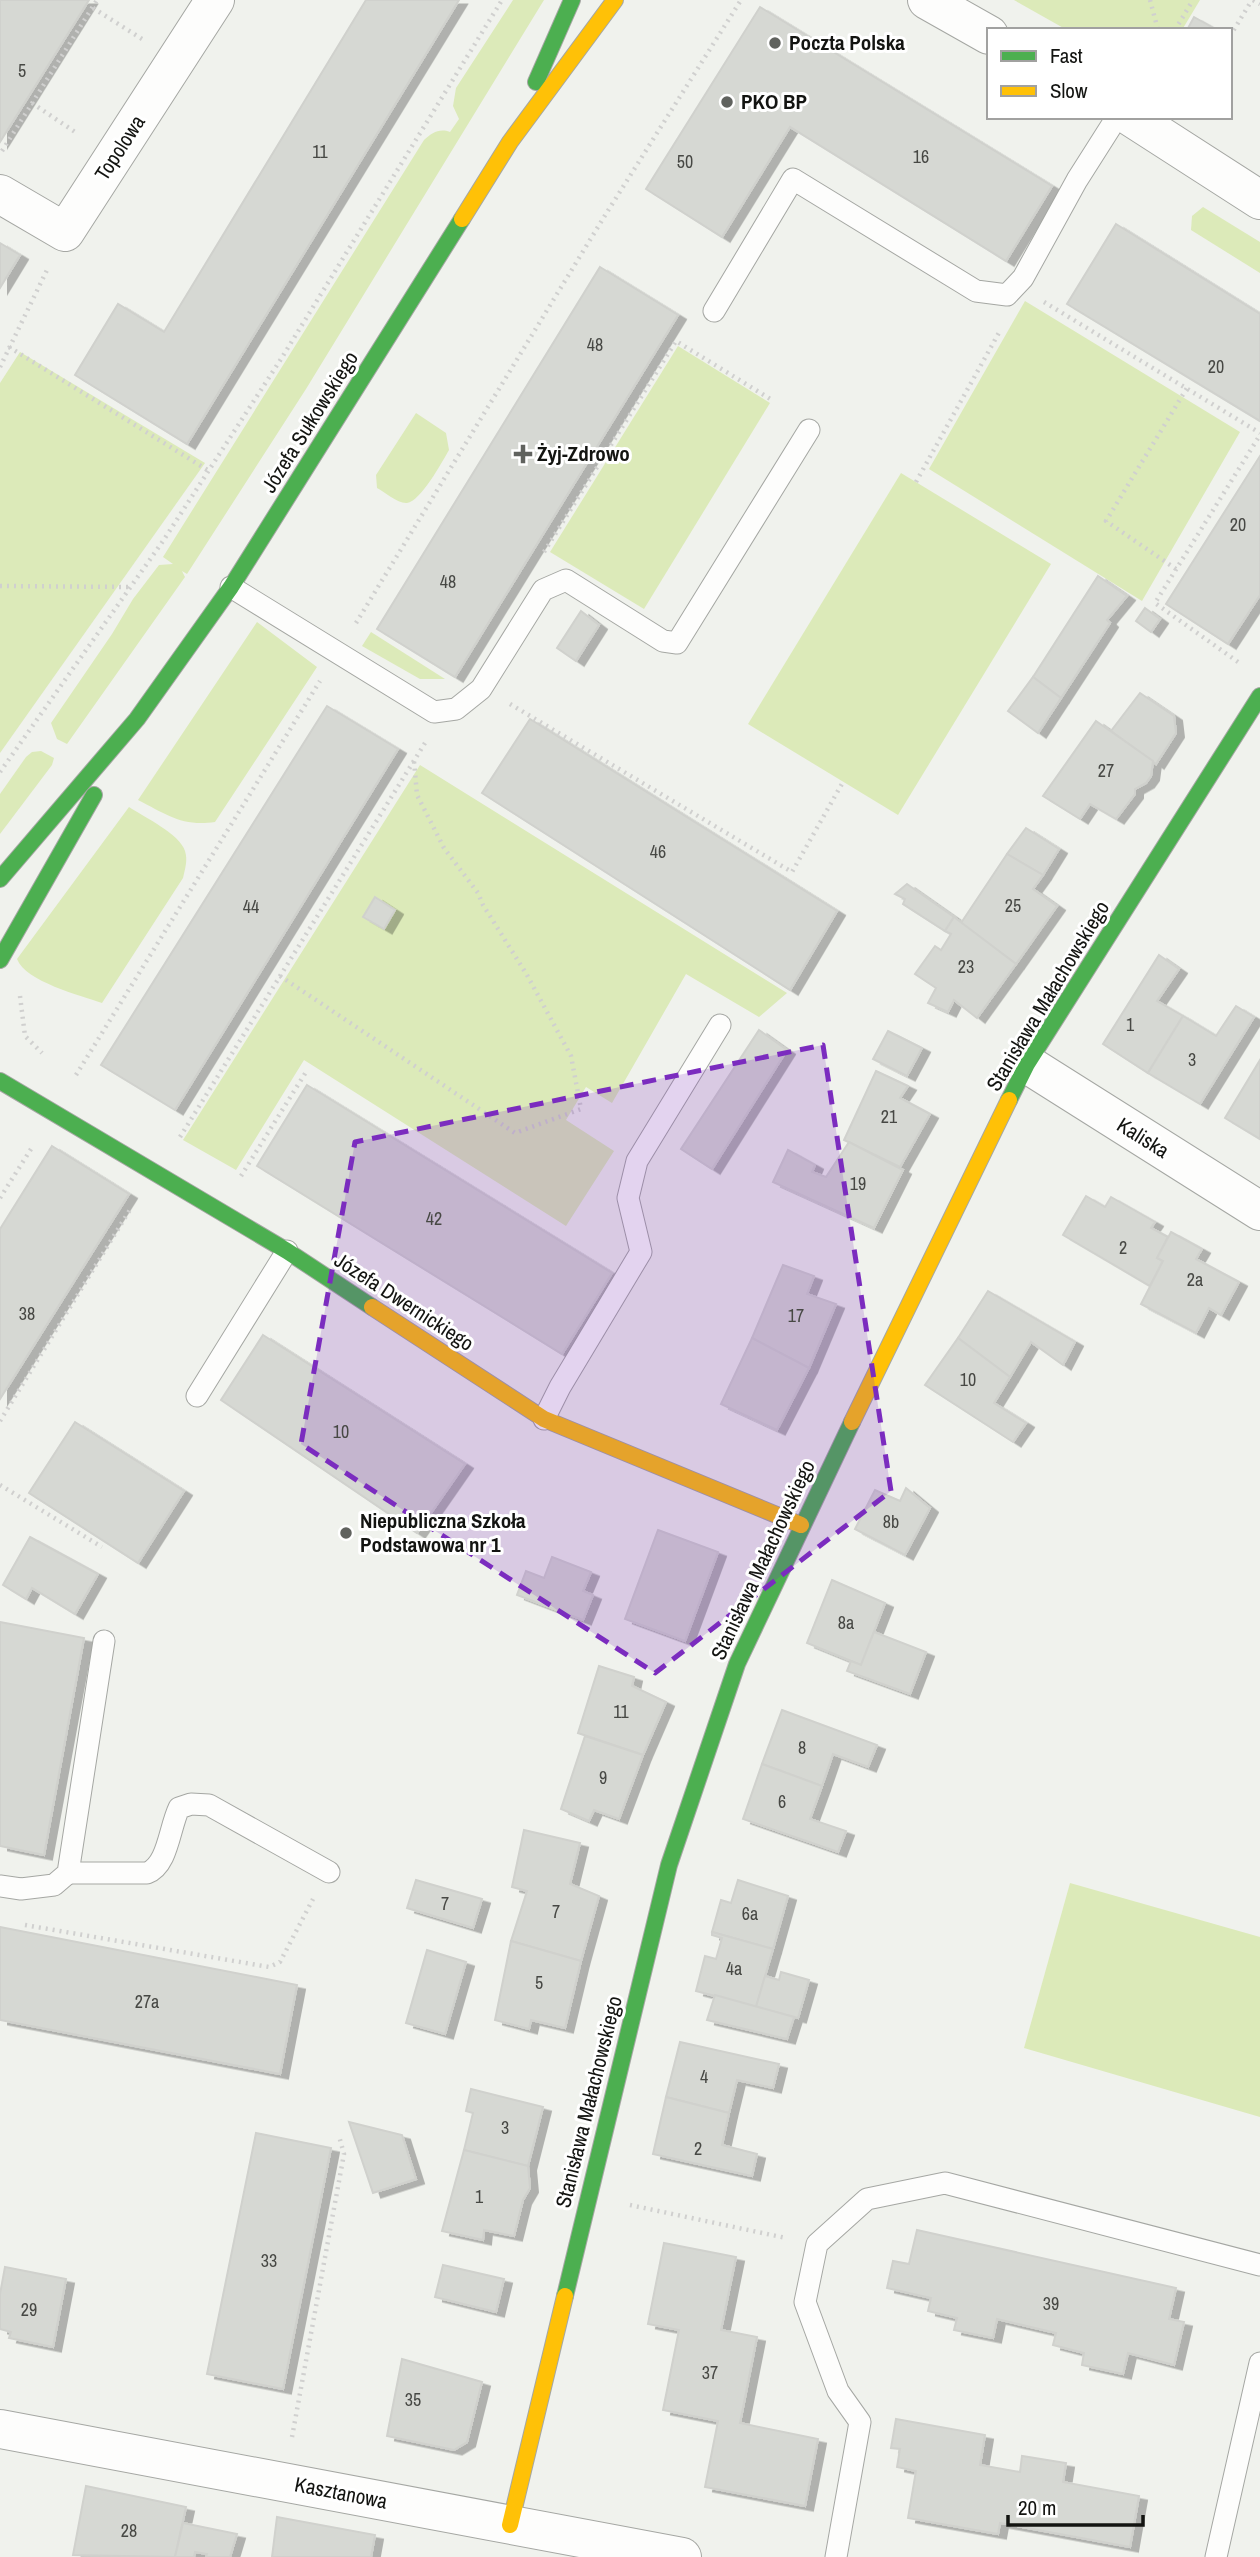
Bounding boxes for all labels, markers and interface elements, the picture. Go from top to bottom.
place label: Poczta Polska [789,28,905,57]
legend [987,28,1232,119]
marker: Poczta Polska [767,35,783,51]
text: Fast [1050,41,1083,70]
house number: 5 [18,58,26,83]
text: Slow [1050,76,1088,105]
place label: PKO BP [741,87,807,116]
marker: PKO BP [719,94,735,110]
street label: Topolowa [88,109,152,186]
house number: 11 [312,139,328,164]
house number: 16 [913,144,929,169]
house number: 50 [677,149,693,174]
house number: 48 [587,332,603,357]
street label: Józefa Sułkowskiego [254,345,365,498]
house number: 20 [1208,354,1224,379]
place label: Żyj-Zdrowo [537,439,630,468]
marker: Żyj-Zdrowo [515,446,531,462]
house number: 20 [1230,512,1246,537]
house number: 48 [440,569,456,594]
house number: 27 [1098,758,1114,783]
house number: 46 [650,839,666,864]
house number: 25 [1005,893,1021,918]
house number: 44 [243,894,259,919]
street label: Stanisława Małachowskiego [979,895,1116,1096]
house number: 23 [958,954,974,979]
house number: 1 [1126,1012,1135,1037]
house number: 3 [1188,1047,1196,1072]
house number: 21 [881,1104,898,1129]
street label: Kaliska [1112,1110,1175,1165]
house number: 19 [850,1171,866,1196]
house number: 42 [426,1206,442,1231]
house number: 2 [1119,1235,1127,1260]
street label: Józefa Dwernickiego [329,1246,480,1358]
house number: 2a [1187,1267,1203,1292]
house number: 38 [19,1301,35,1326]
house number: 17 [788,1303,804,1328]
house number: 10 [960,1367,976,1392]
house number: 10 [333,1419,349,1444]
street label: Stanisława Małachowskiego [703,1455,822,1664]
place label: Niepubliczna Szkoła Podstawowa nr 1 [360,1506,526,1559]
house number: 8b [883,1509,899,1534]
marker: Niepubliczna Szkoła Podstawowa nr 1 [338,1525,354,1541]
house number: 8a [838,1610,854,1635]
house number: 11 [613,1699,629,1724]
house number: 8 [798,1735,806,1760]
house number: 9 [599,1765,607,1790]
house number: 6 [778,1789,786,1814]
house number: 7 [441,1891,449,1916]
house number: 7 [552,1899,560,1924]
house number: 6a [742,1901,758,1926]
house number: 4a [726,1956,742,1981]
house number: 5 [535,1970,543,1995]
house number: 27a [135,1989,159,2014]
street label: Stanisława Małachowskiego [548,1993,629,2211]
house number: 4 [700,2064,708,2089]
house number: 3 [501,2115,509,2140]
house number: 2 [694,2136,702,2161]
house number: 1 [475,2184,484,2209]
house number: 33 [261,2248,277,2273]
house number: 39 [1043,2291,1059,2316]
house number: 29 [21,2297,37,2322]
house number: 37 [702,2360,718,2385]
house number: 35 [405,2387,421,2412]
street label: Kasztanowa [292,2469,390,2516]
scale bar [1008,2484,1143,2528]
text: 20 m [1018,2493,1056,2522]
house number: 28 [121,2518,137,2543]

